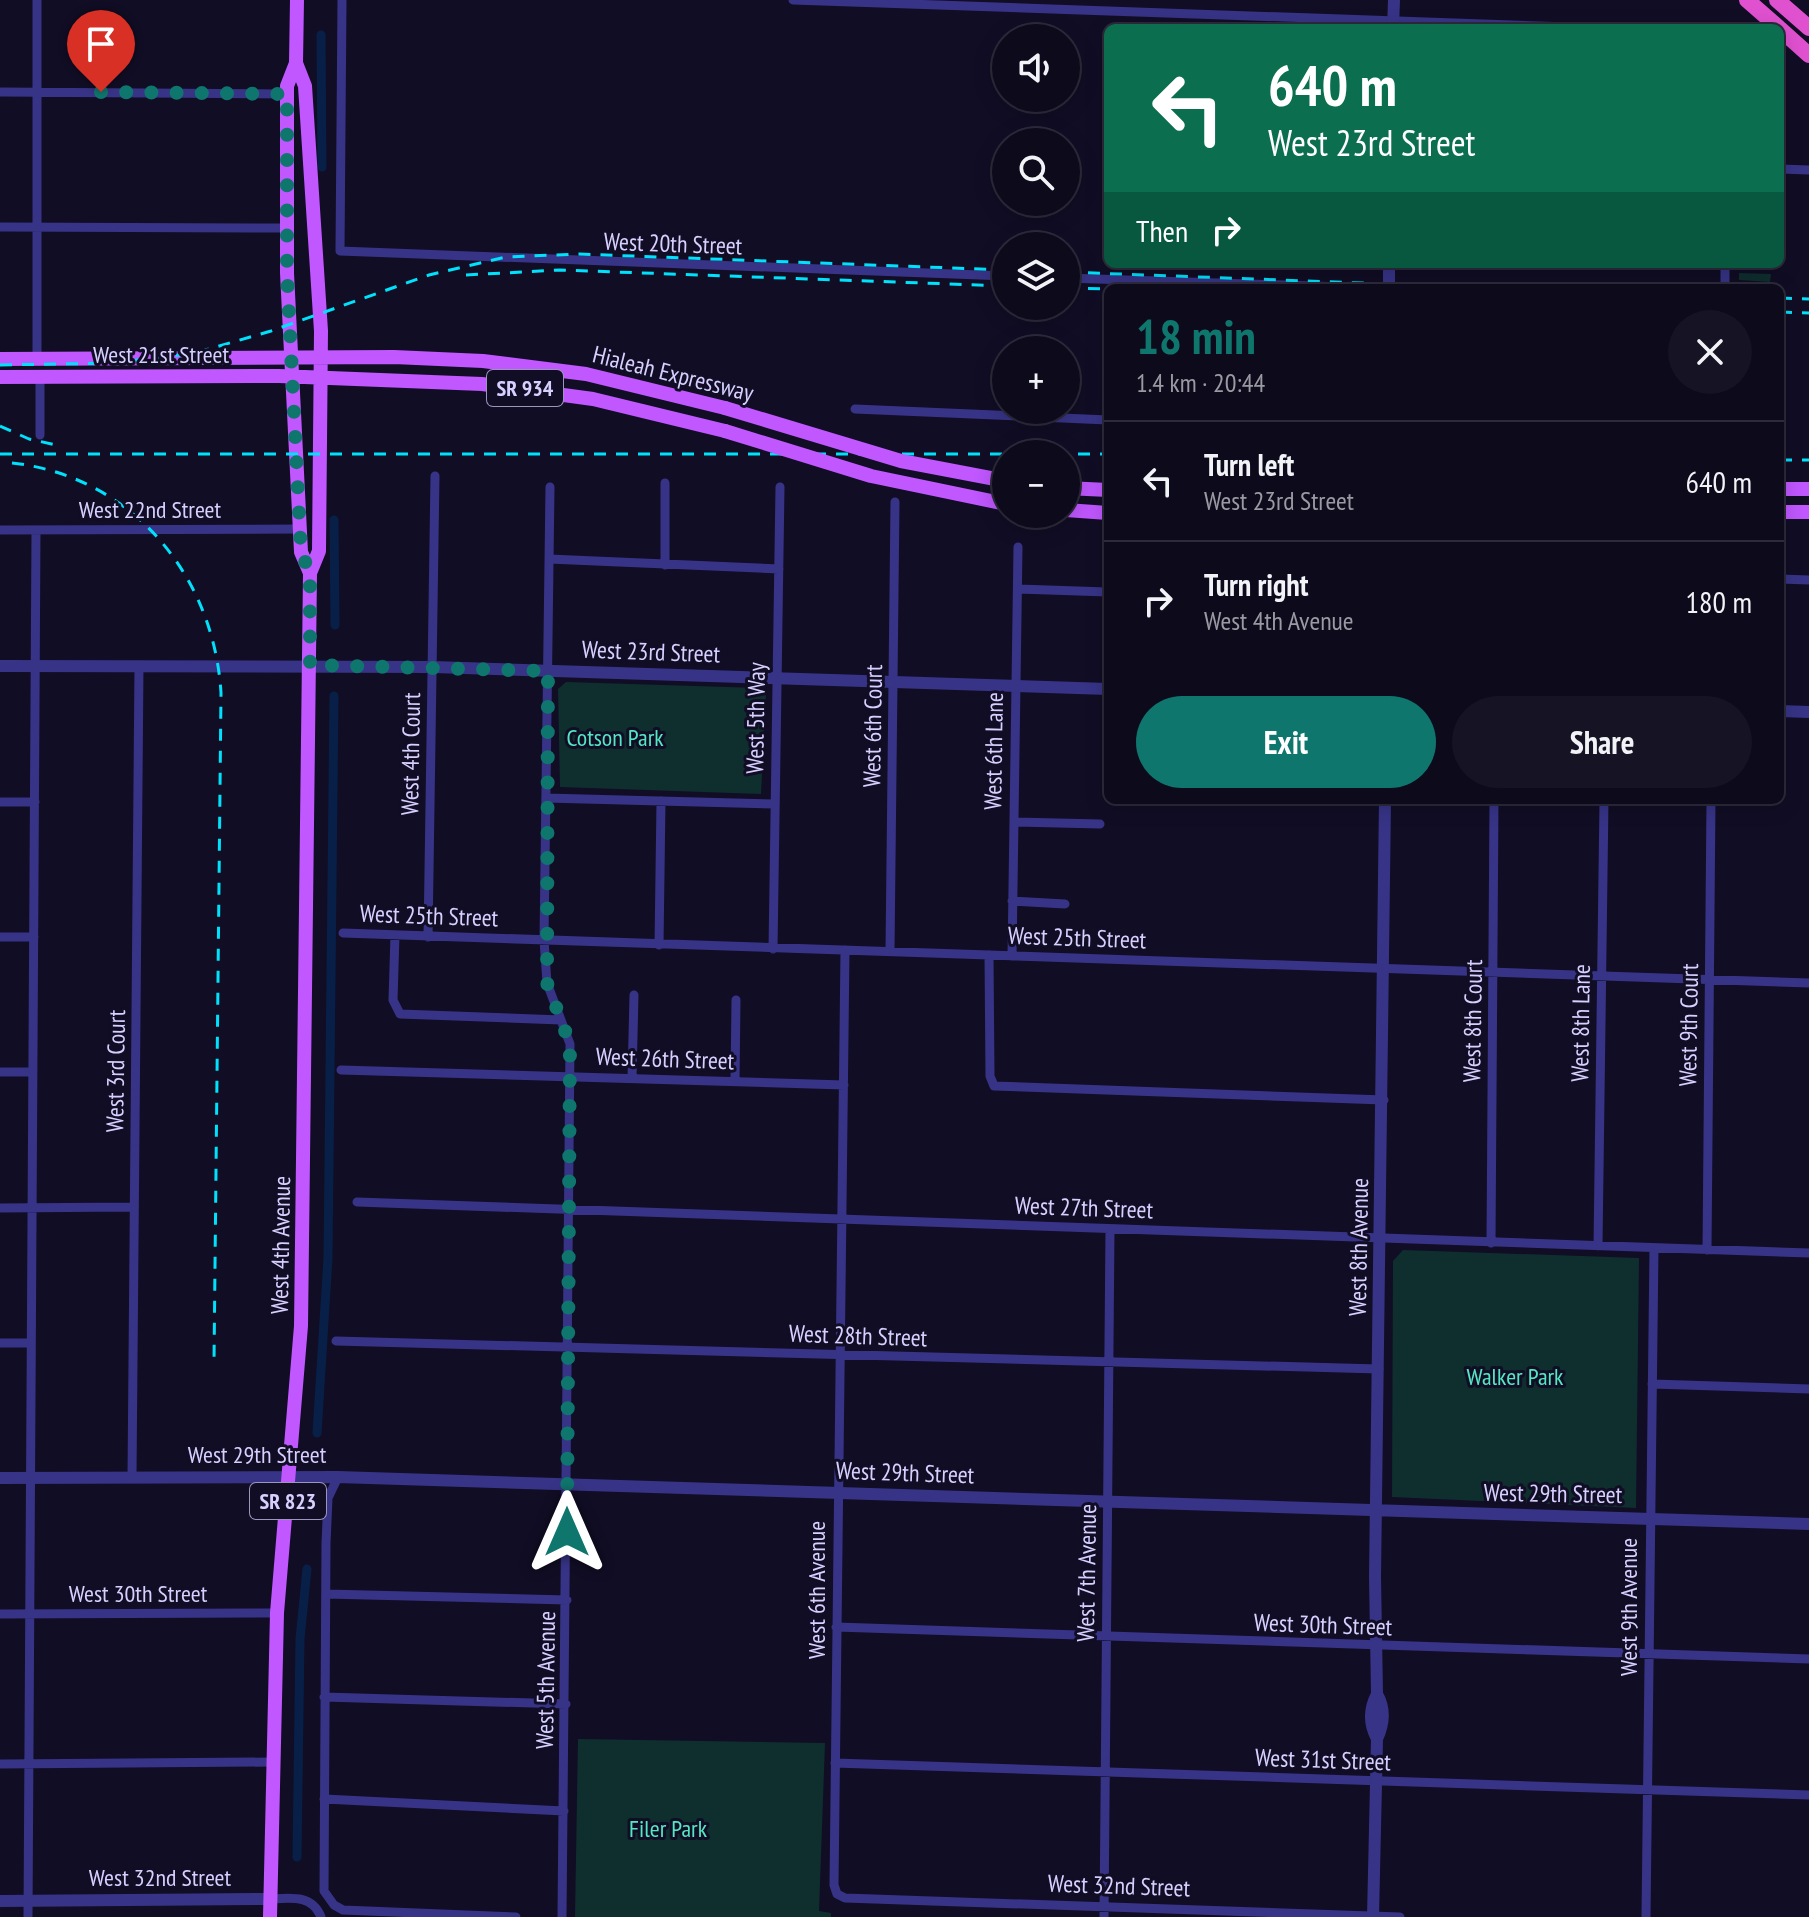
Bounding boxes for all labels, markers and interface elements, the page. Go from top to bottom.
pin [67,10,135,92]
icon: arrive [79,22,123,66]
map controls [992,24,1080,528]
button: sound [992,24,1080,112]
text: 640 m [1268,49,1397,121]
icon: left [1136,56,1240,160]
text: West 23rd Street [1268,119,1475,166]
button: search [992,128,1080,216]
icon: right [1204,208,1248,252]
text: Then [1136,211,1188,250]
street label: West 20th Street [603,226,743,261]
button: layers [992,232,1080,320]
text: 18 min [1136,305,1256,367]
button: close [1668,310,1752,394]
button: + [992,336,1080,424]
street label: West 21st Street [93,339,229,370]
street label: Hialeah Expressway [590,339,757,408]
text: 1.4 km · 20:44 [1136,366,1265,399]
road number: SR 934 [487,370,563,406]
button: − [992,440,1080,528]
text: Turn left [1204,445,1294,484]
icon: left [1136,459,1180,503]
text: 640 m [1686,462,1752,501]
text: West 23rd Street [1204,484,1354,517]
street label: West 22nd Street [79,494,222,525]
text: Turn right [1204,565,1308,604]
icon: right [1136,579,1180,623]
text: 180 m [1686,582,1752,621]
text: West 4th Avenue [1204,604,1354,637]
street label: West 23rd Street [581,634,721,669]
street label: West 5th Way [739,662,772,774]
street label: West 6th Court [856,664,889,788]
street label: West 4th Court [394,692,427,816]
street label: West 6th Lane [977,692,1010,810]
button: Exit [1136,696,1436,788]
button: Share [1452,696,1752,788]
park label: Cotson Park [566,722,664,753]
street label: West 25th Street [359,898,499,933]
street label: West 25th Street [1007,920,1147,955]
street label: West 8th Court [1456,959,1489,1083]
street label: West 9th Court [1672,963,1705,1087]
street label: West 8th Lane [1564,964,1597,1082]
street label: West 3rd Court [99,1009,132,1133]
street label: West 26th Street [595,1041,735,1076]
street label: West 4th Avenue [264,1176,297,1314]
street label: West 8th Avenue [1342,1178,1375,1316]
street label: West 27th Street [1014,1190,1154,1225]
street label: West 28th Street [788,1318,928,1353]
park label: Walker Park [1467,1361,1564,1392]
street label: West 29th Street [188,1439,327,1470]
street label: West 29th Street [835,1455,975,1490]
street label: West 29th Street [1483,1477,1623,1510]
road number: SR 823 [250,1483,326,1519]
position arrow [525,1490,609,1574]
street label: West 7th Avenue [1070,1504,1103,1642]
street label: West 6th Avenue [801,1521,832,1659]
street label: West 9th Avenue [1613,1538,1644,1676]
street label: West 30th Street [69,1578,208,1609]
street label: West 30th Street [1253,1607,1393,1642]
street label: West 5th Avenue [529,1611,562,1749]
street label: West 31st Street [1254,1742,1392,1777]
park label: Filer Park [629,1813,708,1844]
street label: West 32nd Street [89,1862,232,1893]
street label: West 32nd Street [1047,1868,1191,1903]

